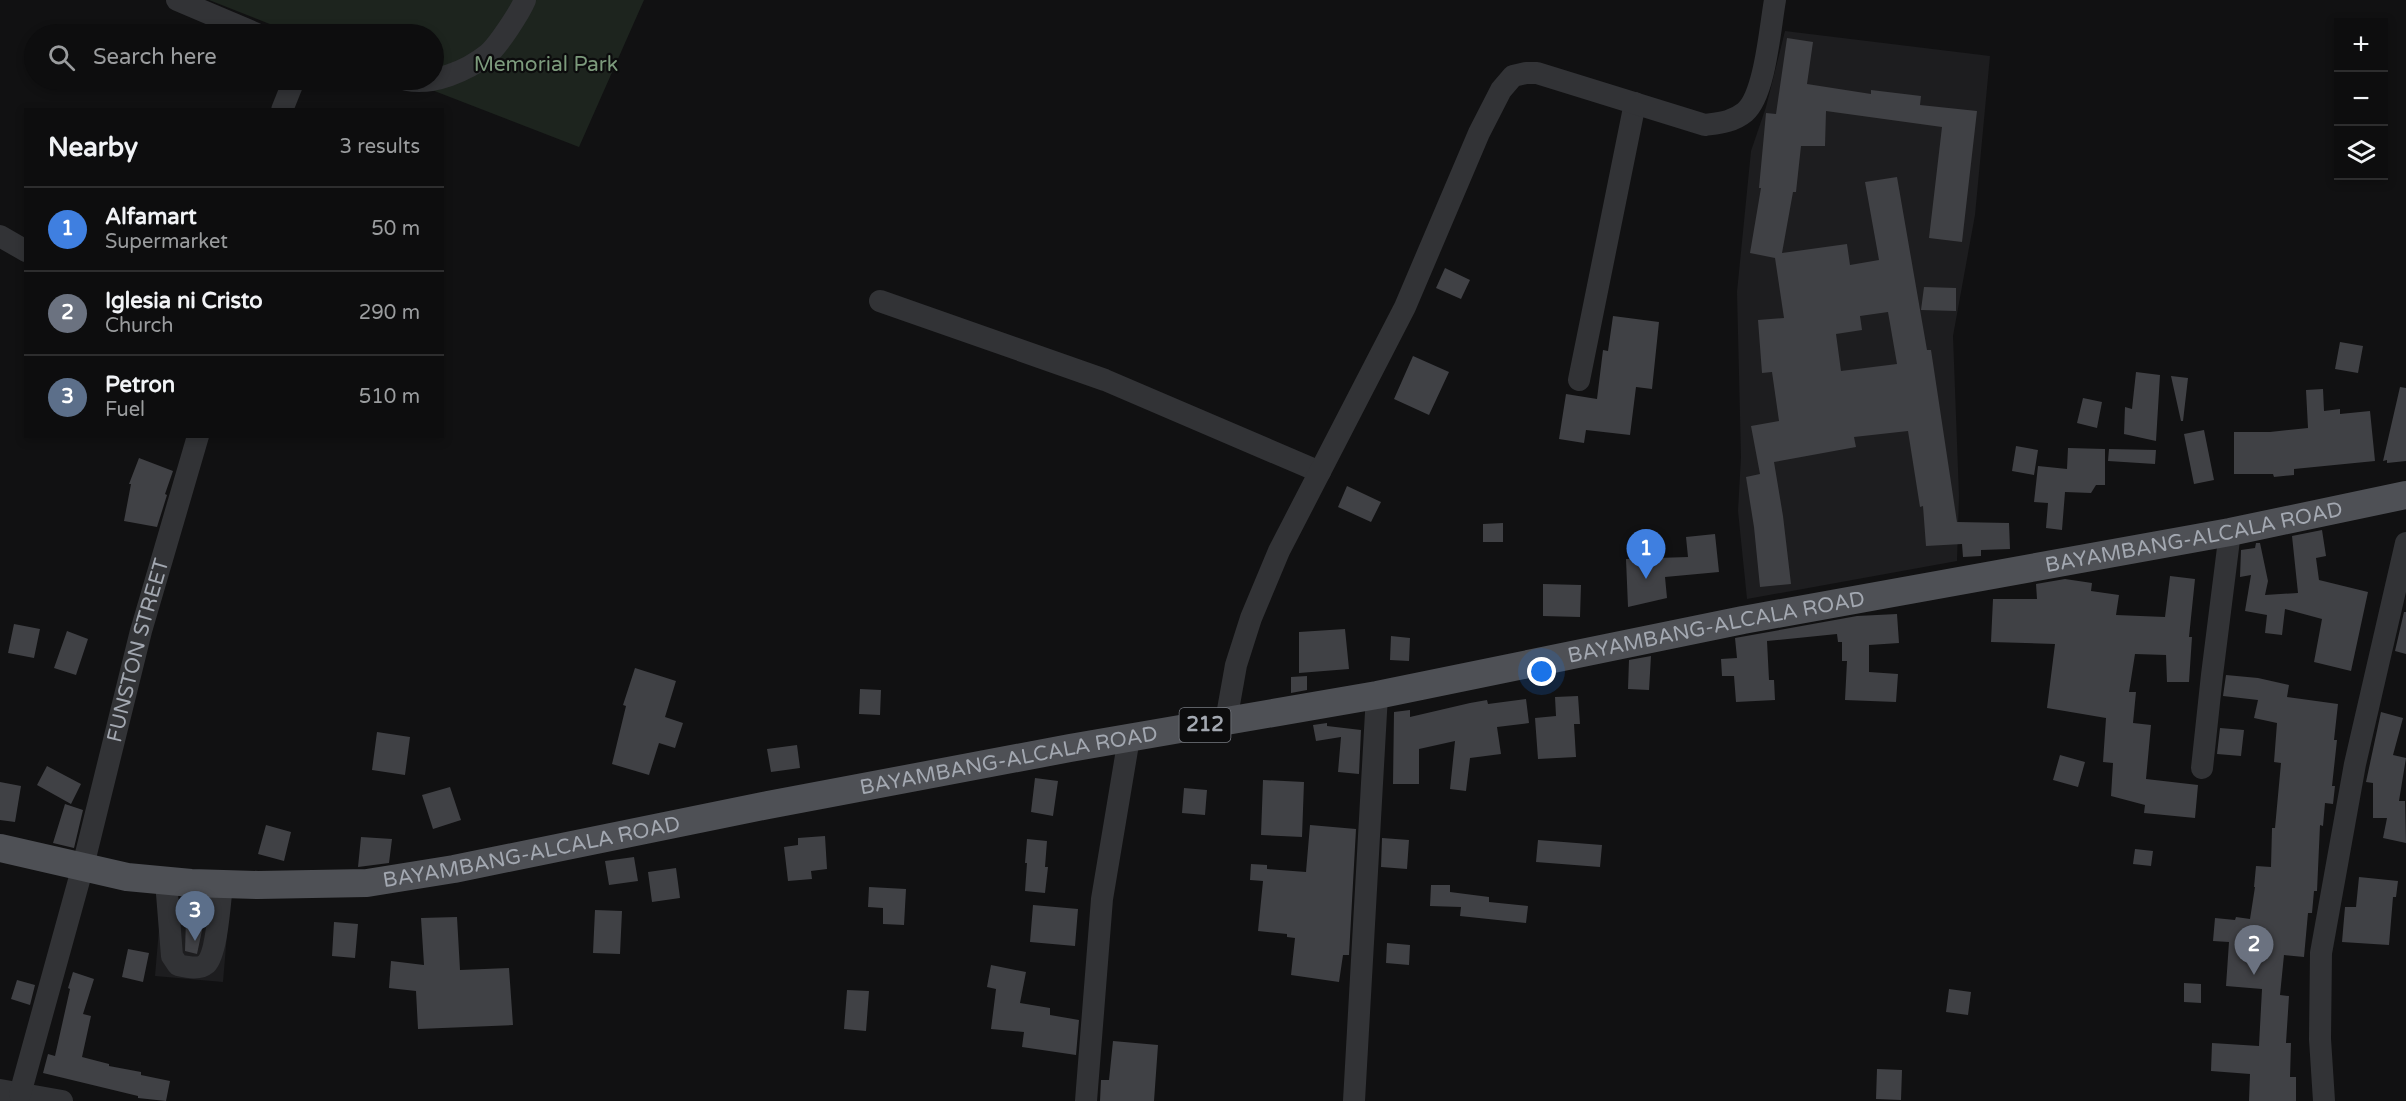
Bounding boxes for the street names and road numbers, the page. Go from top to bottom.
street label: BAYAMBANG-ALCALA ROAD [2043,496,2345,578]
street label: FUNSTON STREET [102,555,174,745]
street label: BAYAMBANG-ALCALA ROAD [1565,586,1867,668]
road number: 212 [1180,708,1230,742]
street label: BAYAMBANG-ALCALA ROAD [858,721,1160,800]
street label: BAYAMBANG-ALCALA ROAD [381,811,682,893]

